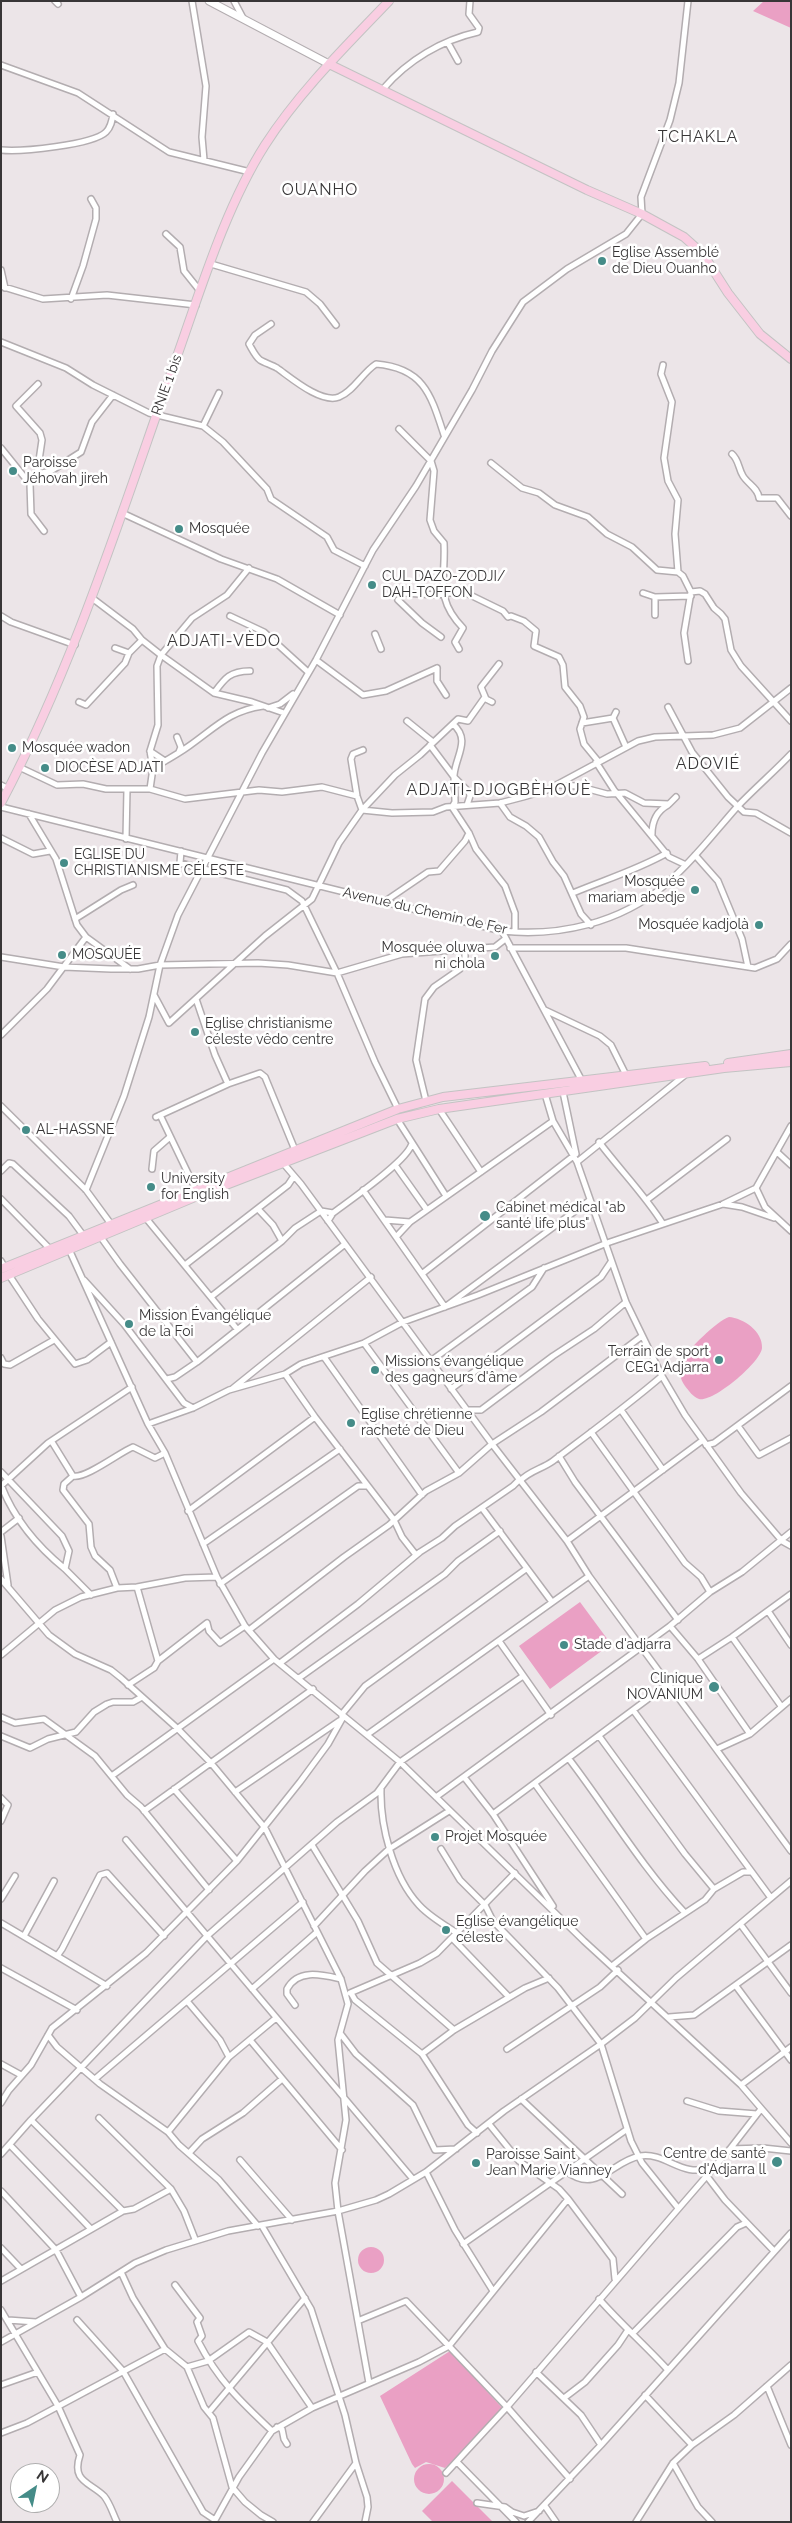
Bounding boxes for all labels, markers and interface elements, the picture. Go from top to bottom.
district label: TCHAKLA [657,127,739,147]
district label: OUANHO [281,180,359,200]
place label: Eglise Assemblé de Dieu Ouanho [612,245,719,278]
marker: Eglise Assemblé de Dieu Ouanho [596,255,608,267]
street label: RNIE 1 bis [148,352,186,418]
place label: Paroisse Jéhovah jireh [23,455,108,488]
marker: Paroisse Jéhovah jireh [7,465,19,477]
place label: Mosquée [189,521,250,537]
marker: Mosquée [173,523,185,535]
place label: CUL DAZO-ZODJI/ DAH-TOFFON [382,569,505,602]
marker: CUL DAZO-ZODJI/ DAH-TOFFON [366,579,378,591]
district label: ADJATI-VÈDO [166,631,282,651]
place label: Mosquée wadon [22,740,130,756]
marker: Mosquée wadon [6,742,18,754]
district label: ADOVIÉ [675,754,741,774]
place label: DIOCÈSE ADJATI [55,760,164,776]
marker: DIOCÈSE ADJATI [39,762,51,774]
district label: ADJATI-DJOGBÈHOUÈ [404,780,594,800]
place label: EGLISE DU CHRISTIANISME CÉLESTE [74,847,244,880]
marker: EGLISE DU CHRISTIANISME CÉLESTE [58,857,70,869]
place label: Mosquée mariam abedje [588,874,685,906]
street label: Avenue du Chemin de Fer [341,884,509,938]
marker: Mosquée mariam abedje [689,884,701,896]
place label: Mosquée kadjolà [638,917,749,933]
marker: Mosquée kadjolà [753,919,765,931]
place label: Mosquée oluwa ni chola [382,940,485,972]
place label: MOSQUÉE [72,947,141,963]
marker: MOSQUÉE [56,949,68,961]
marker: Mosquée oluwa ni chola [489,950,501,962]
place label: Eglise christianisme céleste vêdo centre [205,1016,334,1048]
marker: Eglise christianisme céleste vêdo centre [189,1026,201,1038]
place label: AL-HASSNE [36,1122,115,1138]
marker: AL-HASSNE [20,1124,32,1136]
place label: University for English [161,1171,229,1204]
marker: University for English [145,1181,157,1193]
place label: Cabinet médical "ab santé life plus" [496,1200,625,1232]
marker: Cabinet médical "ab santé life plus" [478,1209,492,1223]
place label: Mission Évangélique de la Foi [139,1308,271,1340]
marker: Mission Évangélique de la Foi [123,1318,135,1330]
place label: Terrain de sport CEG1 Adjarra [608,1344,709,1376]
place label: Missions évangélique des gagneurs d'âme [385,1354,524,1386]
marker: Terrain de sport CEG1 Adjarra [713,1354,725,1366]
marker: Missions évangélique des gagneurs d'âme [369,1364,381,1376]
place label: Eglise chrétienne racheté de Dieu [361,1407,473,1440]
marker: Eglise chrétienne racheté de Dieu [345,1417,357,1429]
place label: Stade d'adjarra [574,1637,671,1653]
marker: Stade d'adjarra [558,1639,570,1651]
place label: Clinique NOVANIUM [627,1671,703,1704]
marker: Clinique NOVANIUM [707,1680,721,1694]
place label: Projet Mosquée [445,1829,547,1845]
marker: Projet Mosquée [429,1831,441,1843]
place label: Eglise évangélique céleste [456,1914,578,1946]
marker: Eglise évangélique céleste [440,1924,452,1936]
place label: Centre de santé d'Adjarra ll [663,2146,766,2178]
place label: Paroisse Saint Jean Marie Vianney [486,2147,612,2180]
marker: Centre de santé d'Adjarra ll [770,2155,784,2169]
marker: Paroisse Saint Jean Marie Vianney [470,2157,482,2169]
north arrow [10,2463,60,2513]
text: N [34,2467,52,2486]

